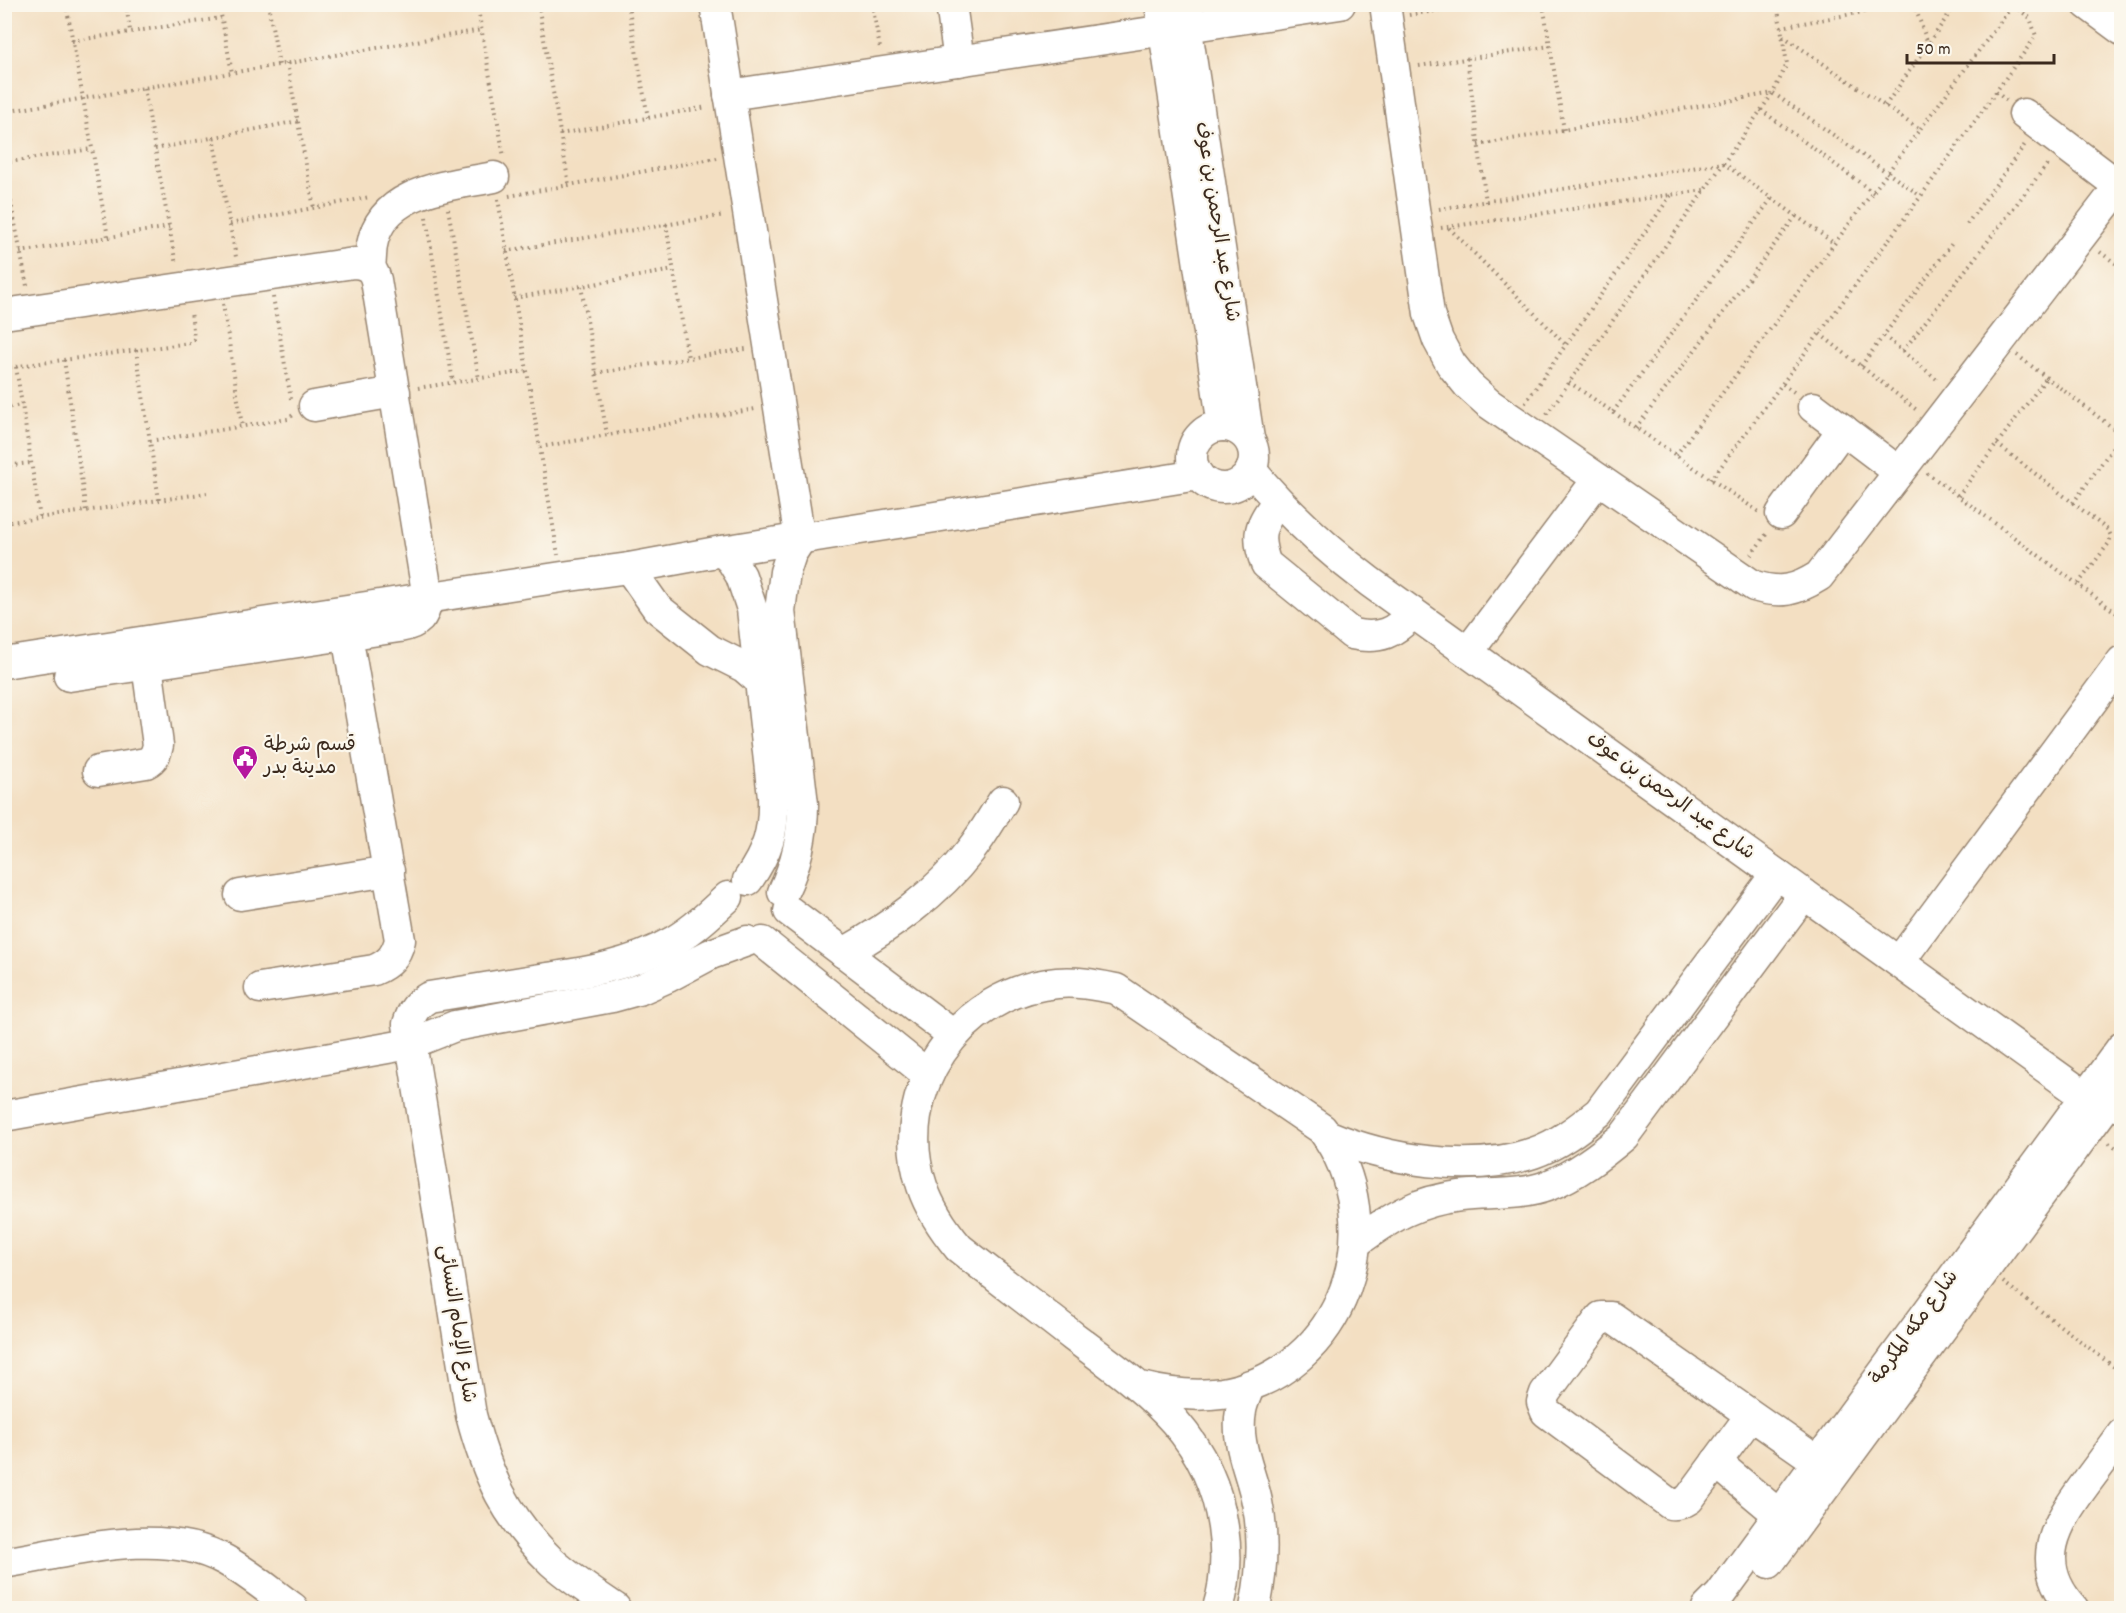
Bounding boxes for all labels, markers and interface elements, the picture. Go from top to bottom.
scale bar [1907,27,2054,65]
text: 50 m [1916,38,1951,63]
street label: شارع عبد الرحمن بن عوف [1186,120,1246,324]
street label: شارع عبد الرحمن بن عوف [1580,726,1760,868]
place label: قسم شرطة مدينة بدر [262,732,356,783]
public building icon: قسم شرطة مدينة بدر [230,743,260,781]
street label: شارع الإمام النسائى [430,1243,482,1405]
street label: شارع مكه المكرمة [1864,1265,1966,1391]

